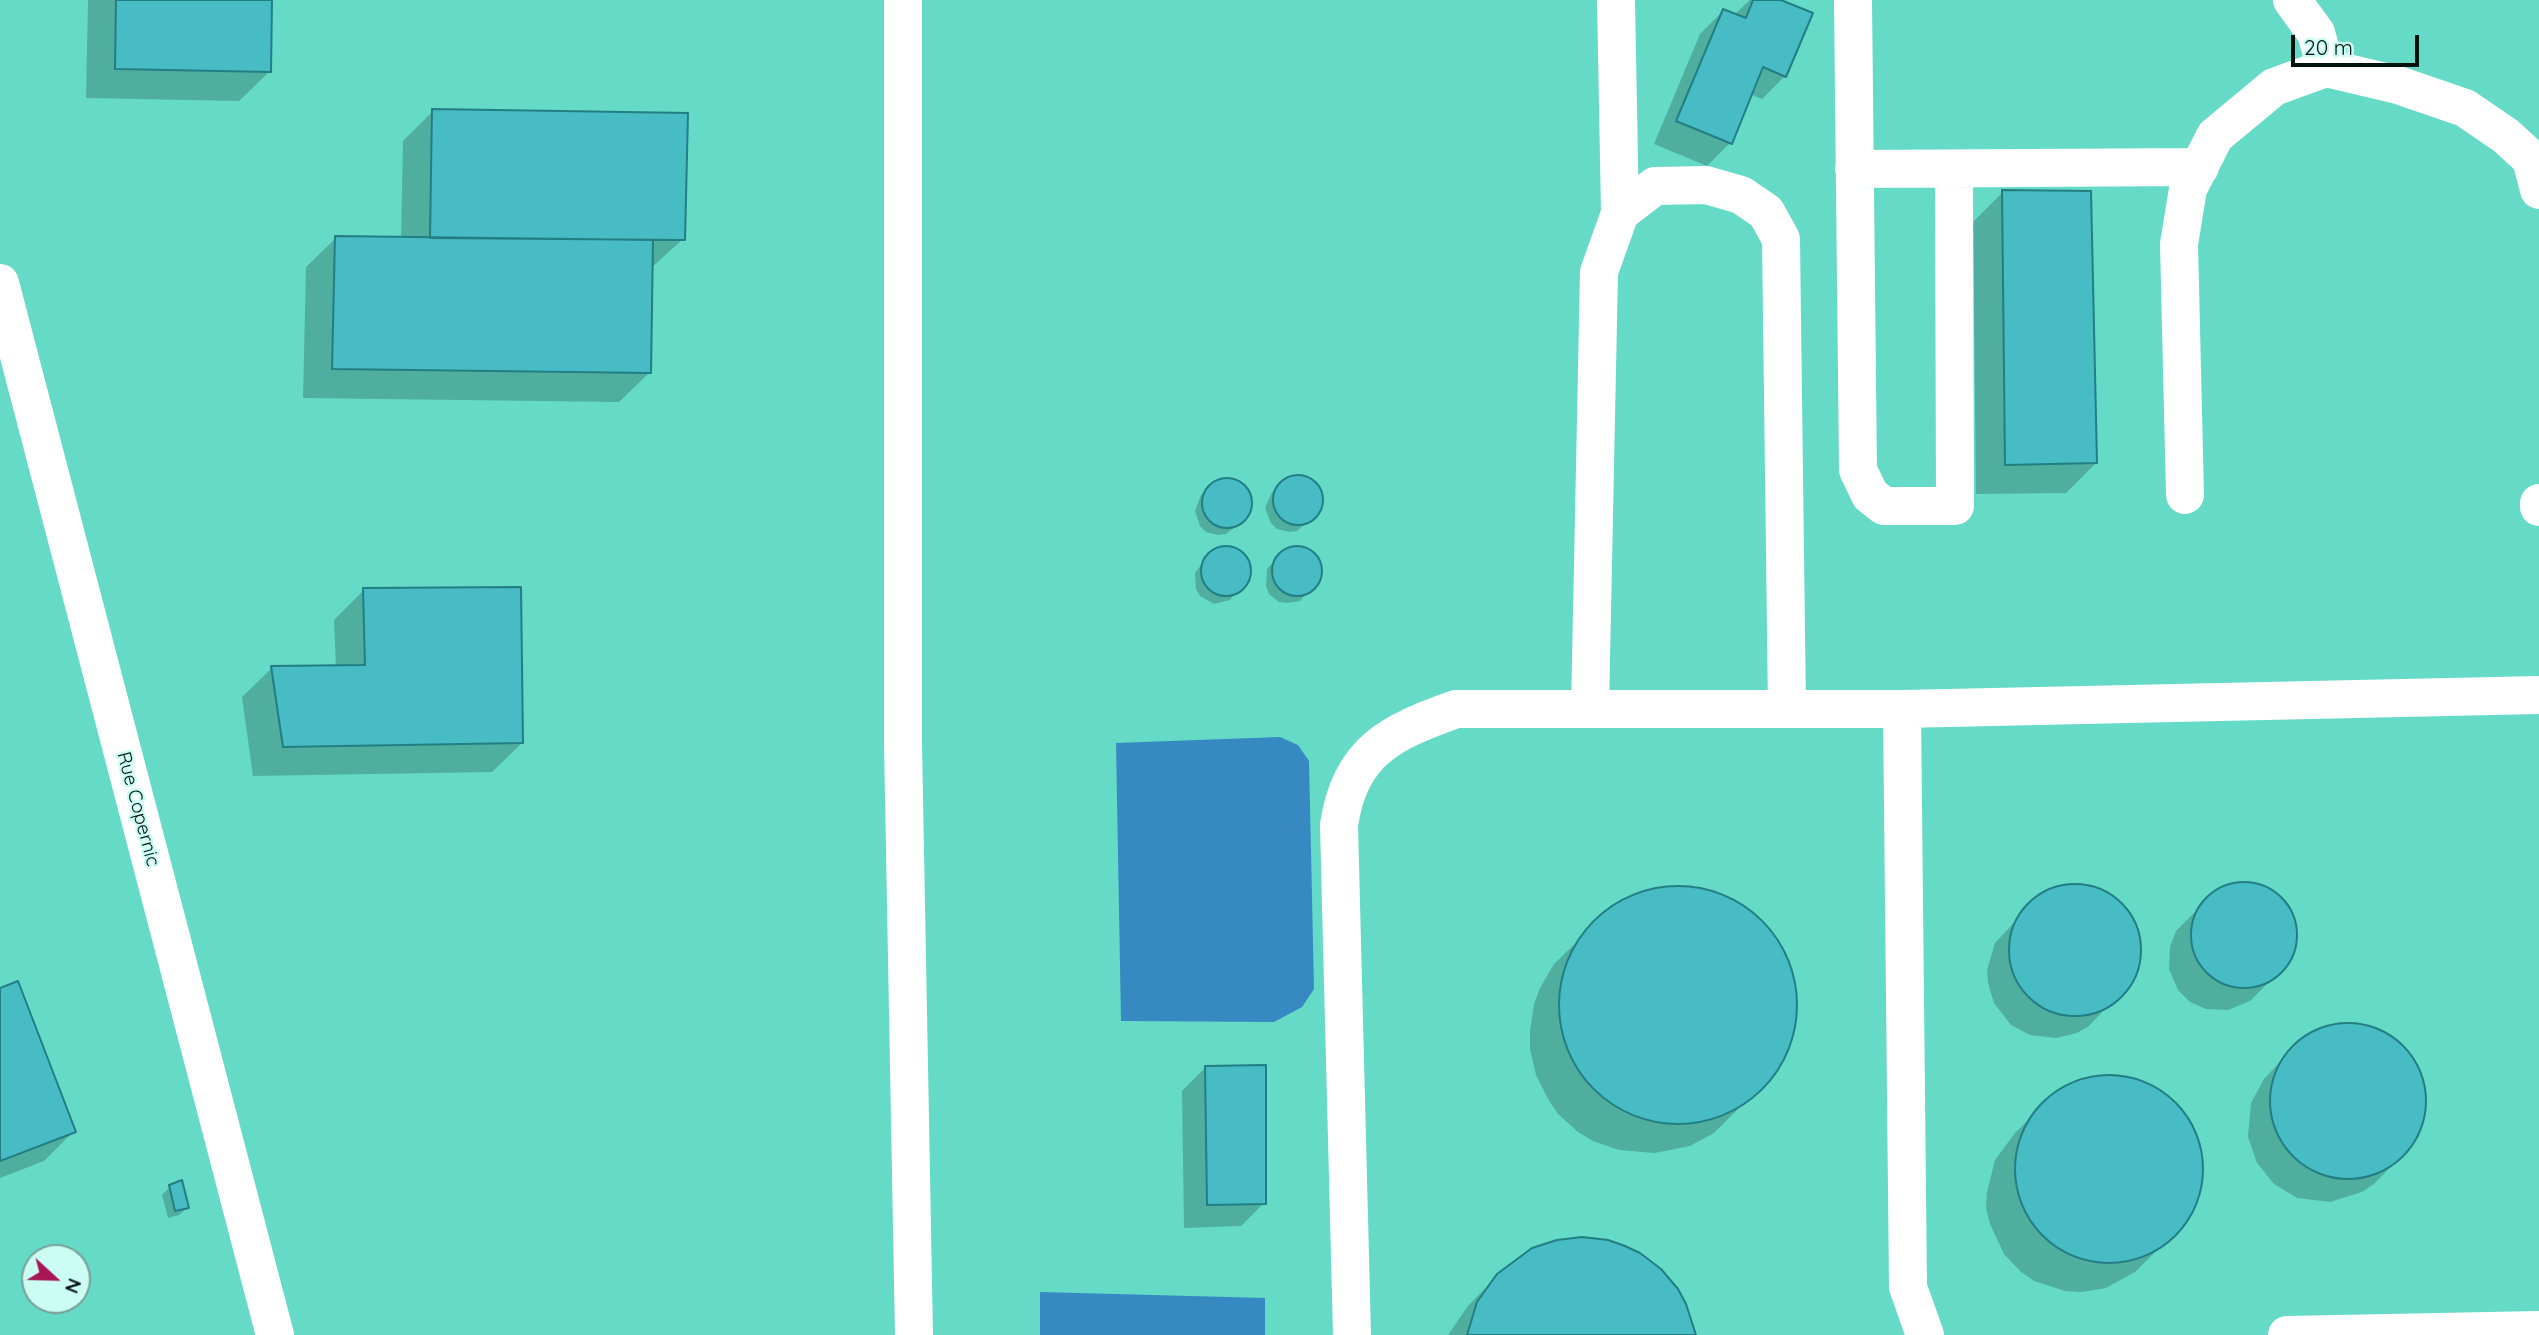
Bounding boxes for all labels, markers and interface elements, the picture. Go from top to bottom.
scale bar [2294,21,2422,65]
text: 20 m [2304,34,2353,60]
street label: Rue Copernic [112,749,164,869]
north arrow [21,1244,91,1314]
text: N [60,1275,87,1297]

